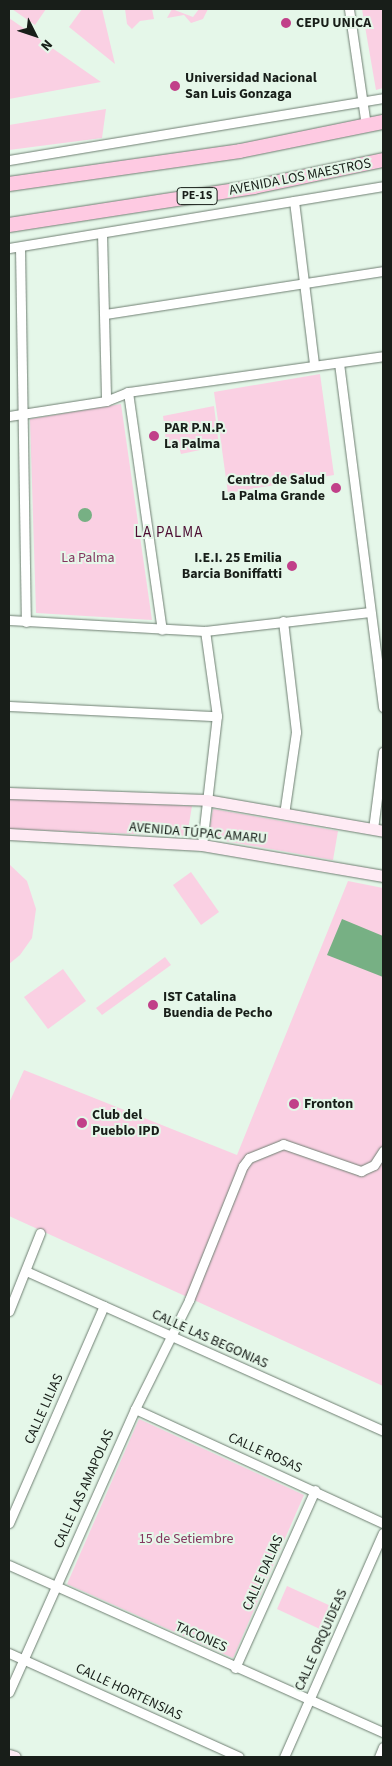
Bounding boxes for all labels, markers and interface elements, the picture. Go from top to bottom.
north arrow [10,10,60,60]
place label: CEPU UNICA [296,15,371,31]
marker: CEPU UNICA [280,17,292,29]
text: N [36,35,57,55]
place label: Universidad Nacional San Luis Gonzaga [185,70,317,102]
marker: Universidad Nacional San Luis Gonzaga [169,80,181,92]
street label: AVENIDA LOS MAESTROS [228,155,372,199]
road number: PE-1S [176,187,218,206]
place label: PAR P.N.P. La Palma [164,420,226,452]
marker: PAR P.N.P. La Palma [148,430,160,442]
place label: Centro de Salud La Palma Grande [221,472,325,504]
marker: Centro de Salud La Palma Grande [329,481,343,495]
district label: LA PALMA [134,524,204,542]
park label: La Palma [61,550,115,566]
place label: I.E.I. 25 Emilia Barcia Boniffatti [182,550,282,582]
marker: I.E.I. 25 Emilia Barcia Boniffatti [286,560,298,572]
street label: AVENIDA TÚPAC AMARU [129,819,267,847]
place label: IST Catalina Buendia de Pecho [163,989,272,1022]
marker: IST Catalina Buendia de Pecho [147,999,159,1011]
place label: Fronton [304,1096,353,1112]
marker: Fronton [288,1098,300,1110]
place label: Club del Pueblo IPD [92,1107,160,1140]
marker: Club del Pueblo IPD [76,1117,88,1129]
street label: CALLE LAS BEGONIAS [149,1306,271,1372]
street label: CALLE LILIAS [21,1371,67,1447]
street label: CALLE LAS AMAPOLAS [50,1427,118,1551]
street label: CALLE ROSAS [225,1429,305,1477]
park label: 15 de Setiembre [139,1531,233,1547]
street label: CALLE DALIAS [239,1533,287,1613]
street label: CALLE ORQUIDEAS [291,1586,351,1694]
street label: TACONES [172,1618,230,1656]
street label: CALLE HORTENSIAS [73,1660,185,1724]

